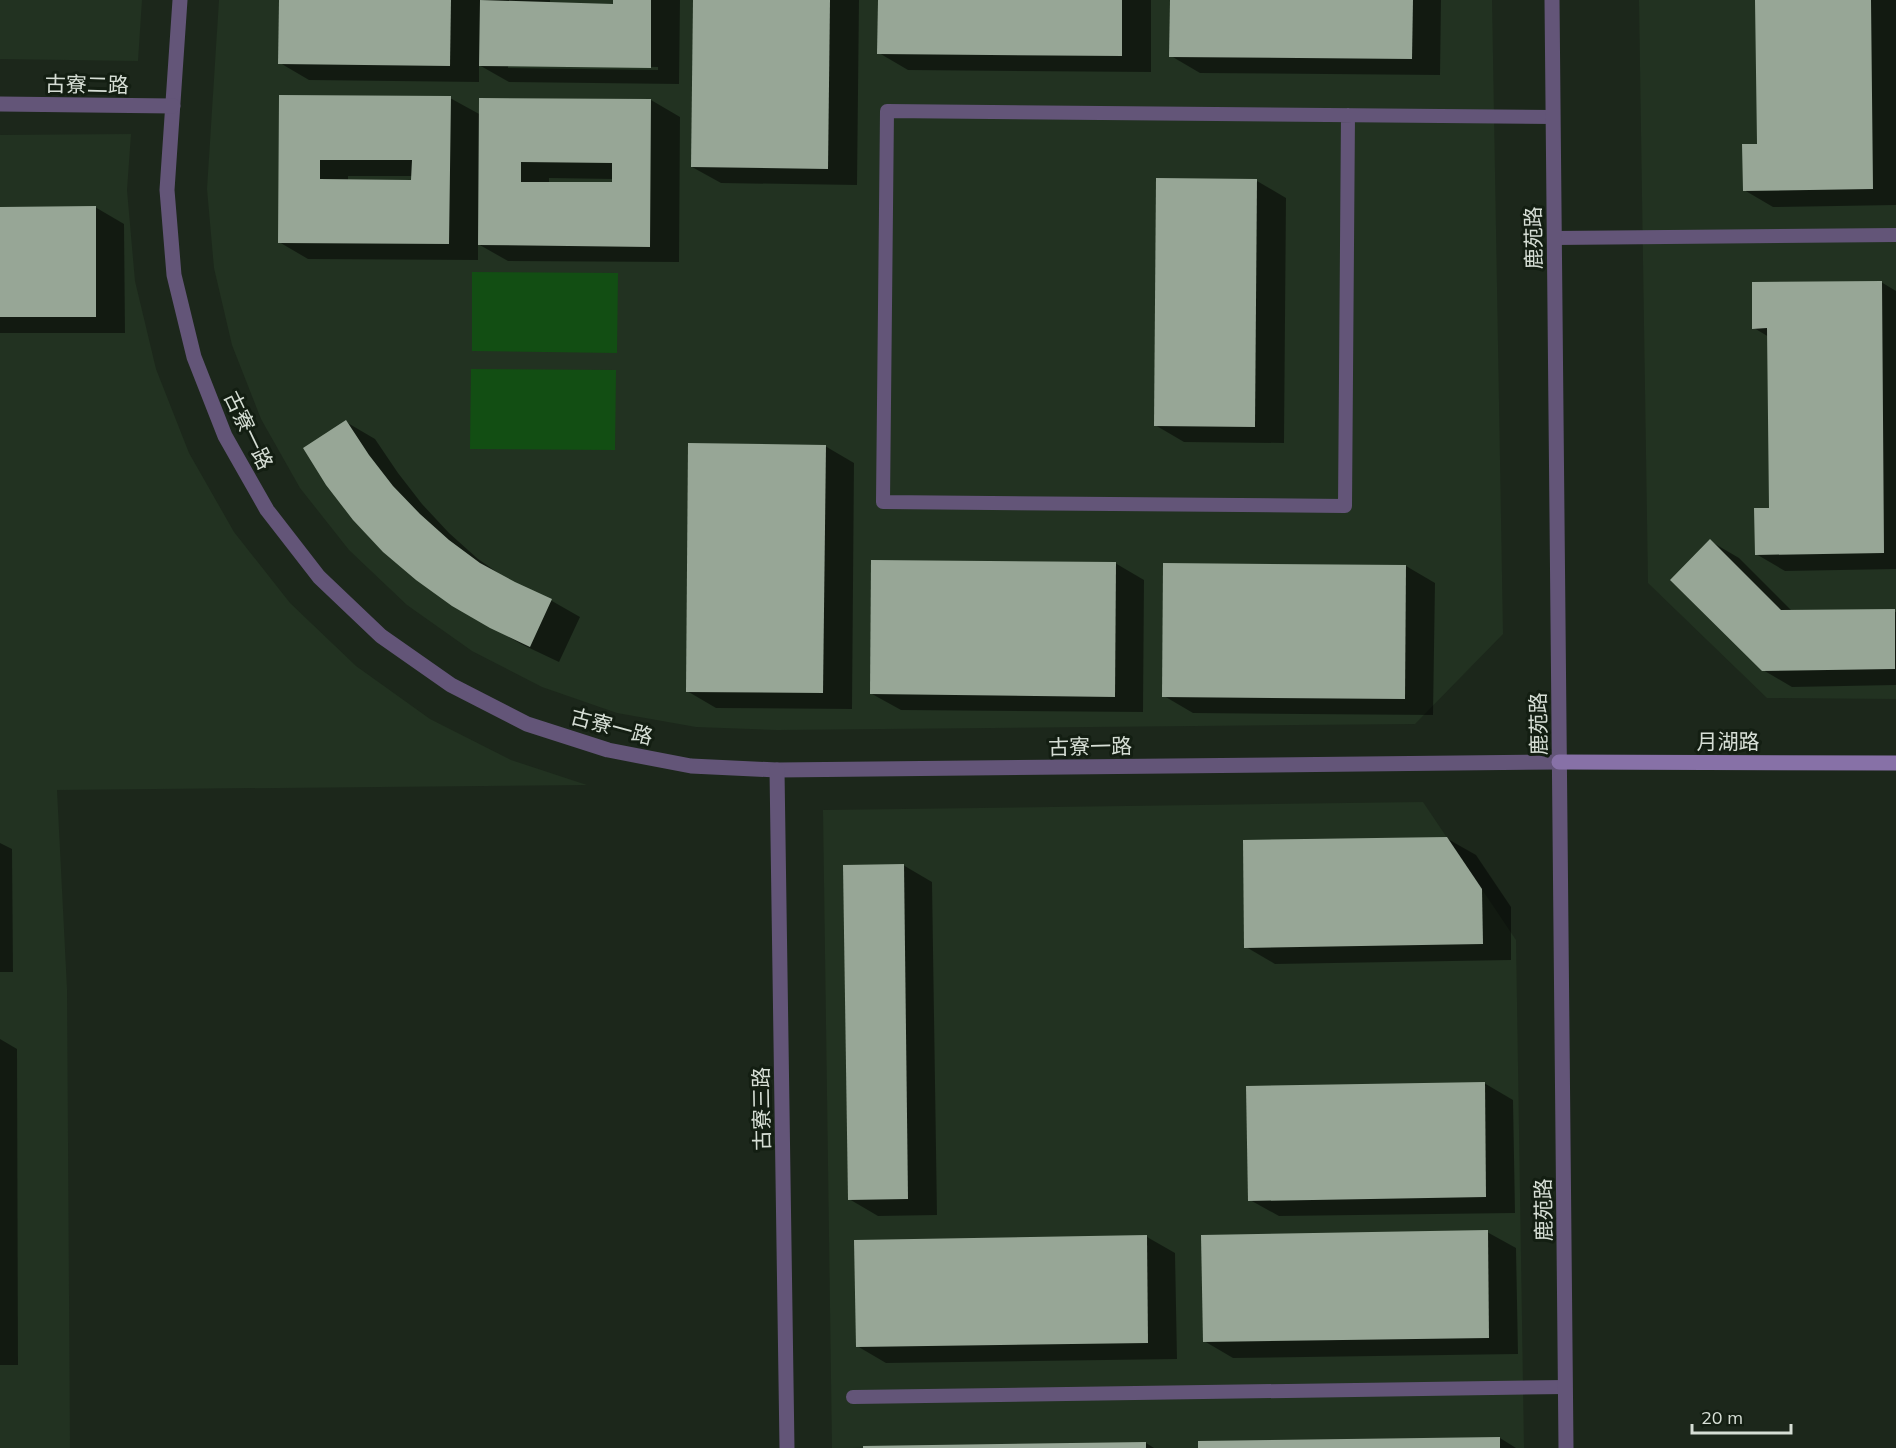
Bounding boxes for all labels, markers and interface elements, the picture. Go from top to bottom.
street label: 古寮二路 [45,70,129,98]
street label: 鹿苑路 [1519,206,1547,270]
street label: 古寮一路 [219,387,279,473]
street label: 鹿苑路 [1524,692,1552,756]
street label: 古寮一路 [568,703,656,749]
street label: 月湖路 [1697,728,1760,754]
street label: 古寮一路 [1048,732,1132,760]
street label: 古寮三路 [747,1067,775,1151]
street label: 鹿苑路 [1529,1178,1557,1242]
scale bar [1692,1397,1791,1435]
text: 20 m [1701,1406,1743,1429]

